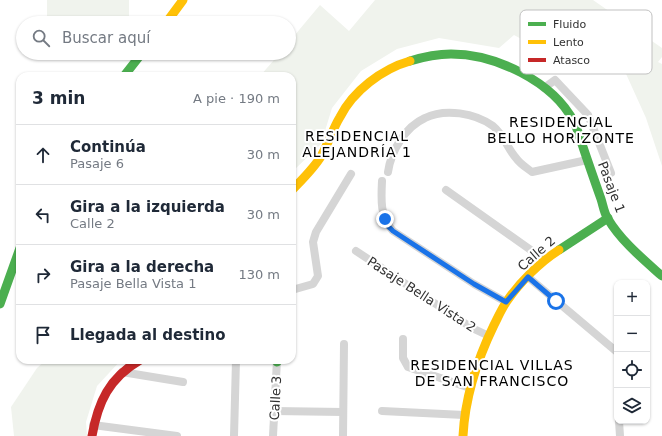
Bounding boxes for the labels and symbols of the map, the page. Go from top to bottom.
legend [520,10,652,74]
text: Fluido [553,18,586,31]
text: Lento [553,36,584,49]
text: Atasco [553,54,590,67]
district label: RESIDENCIAL BELLO HORIZONTE [487,114,635,146]
district label: RESIDENCIAL ALEJANDRÍA 1 [302,128,412,160]
street label: Pasaje 1 [595,159,628,215]
route end [376,210,394,228]
street label: Calle 2 [515,233,558,274]
street label: Pasaje Bella Vista 2 [365,254,479,335]
route start [547,292,565,310]
district label: RESIDENCIAL VILLAS DE SAN FRANCISCO [410,357,574,389]
street label: Calle 3 [267,375,284,421]

